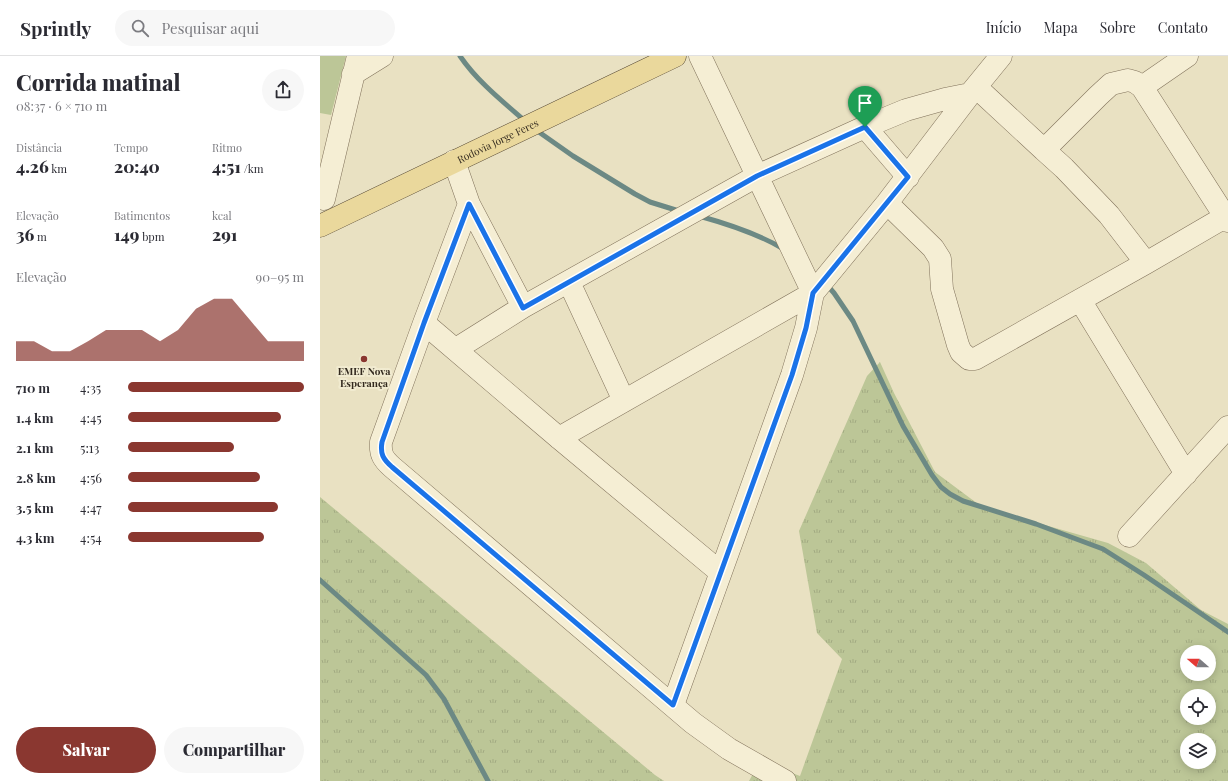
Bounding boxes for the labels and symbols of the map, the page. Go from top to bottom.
pin [848,86,882,127]
street label: Rodovia Jorge Feres [455,115,541,166]
marker: EMEF Nova Esperança [359,354,369,364]
place label: EMEF Nova Esperança [338,364,391,390]
north arrow [1180,645,1216,681]

